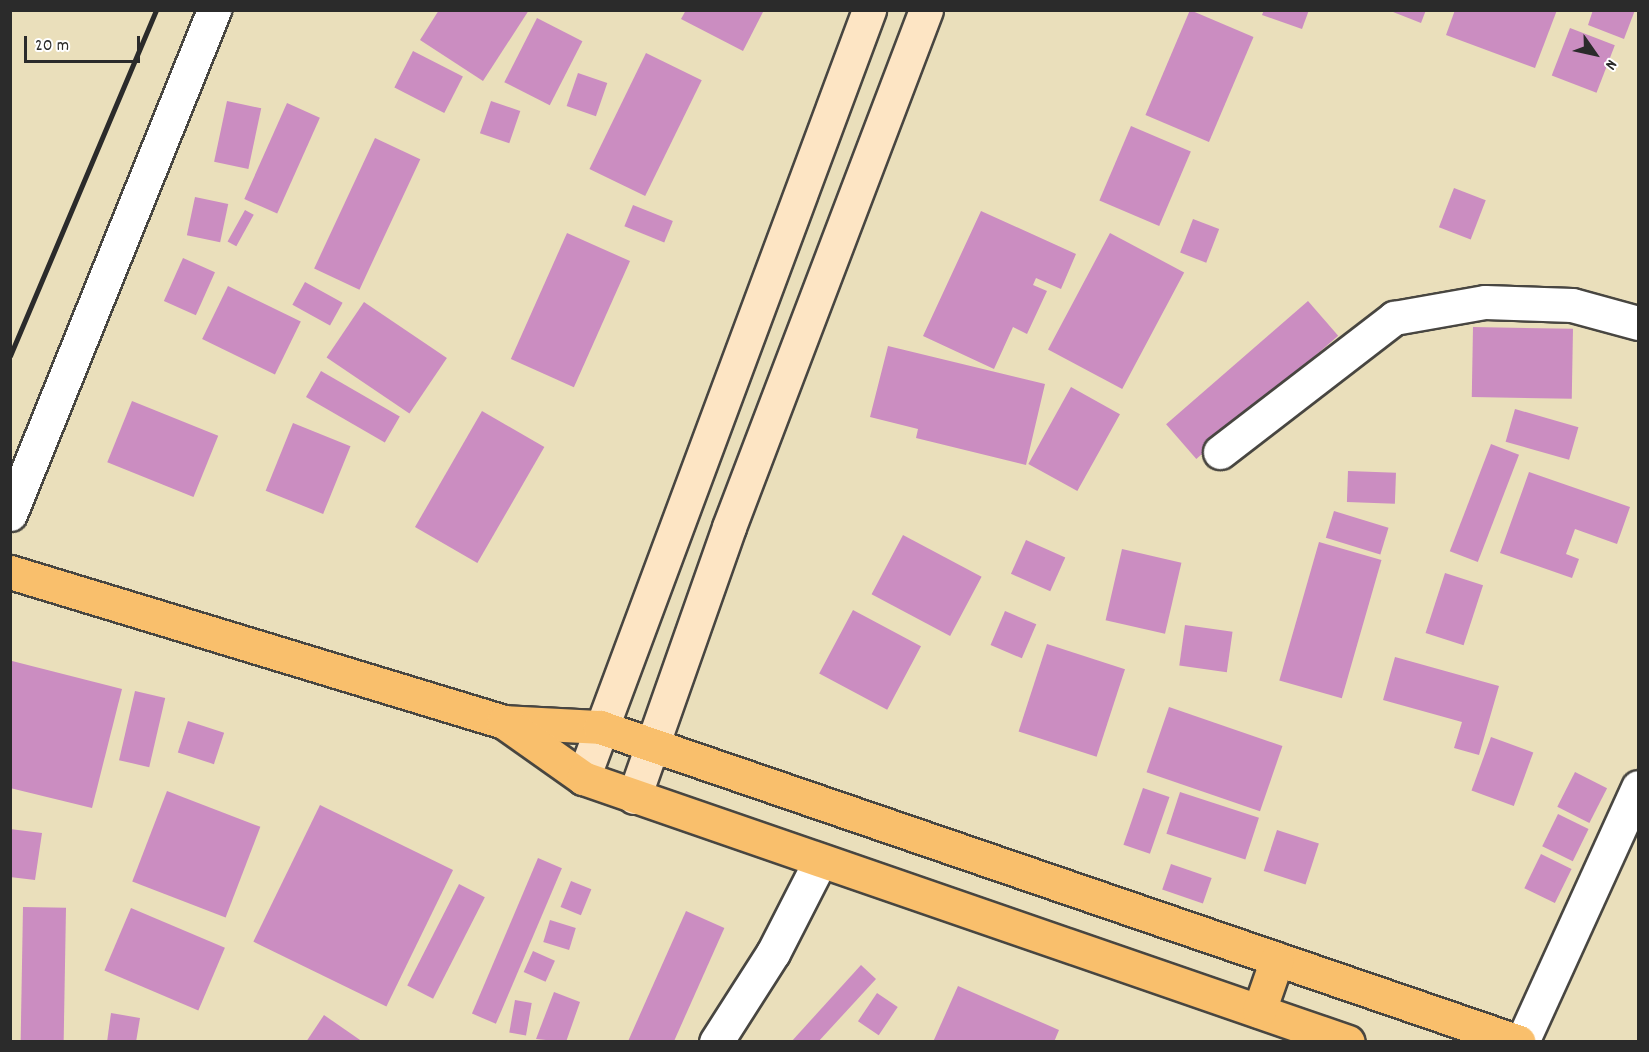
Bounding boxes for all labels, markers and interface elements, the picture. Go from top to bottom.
scale bar [27,24,142,62]
north arrow [1565,24,1625,84]
text: 20 m [35,34,69,59]
text: N [1599,55,1622,74]

